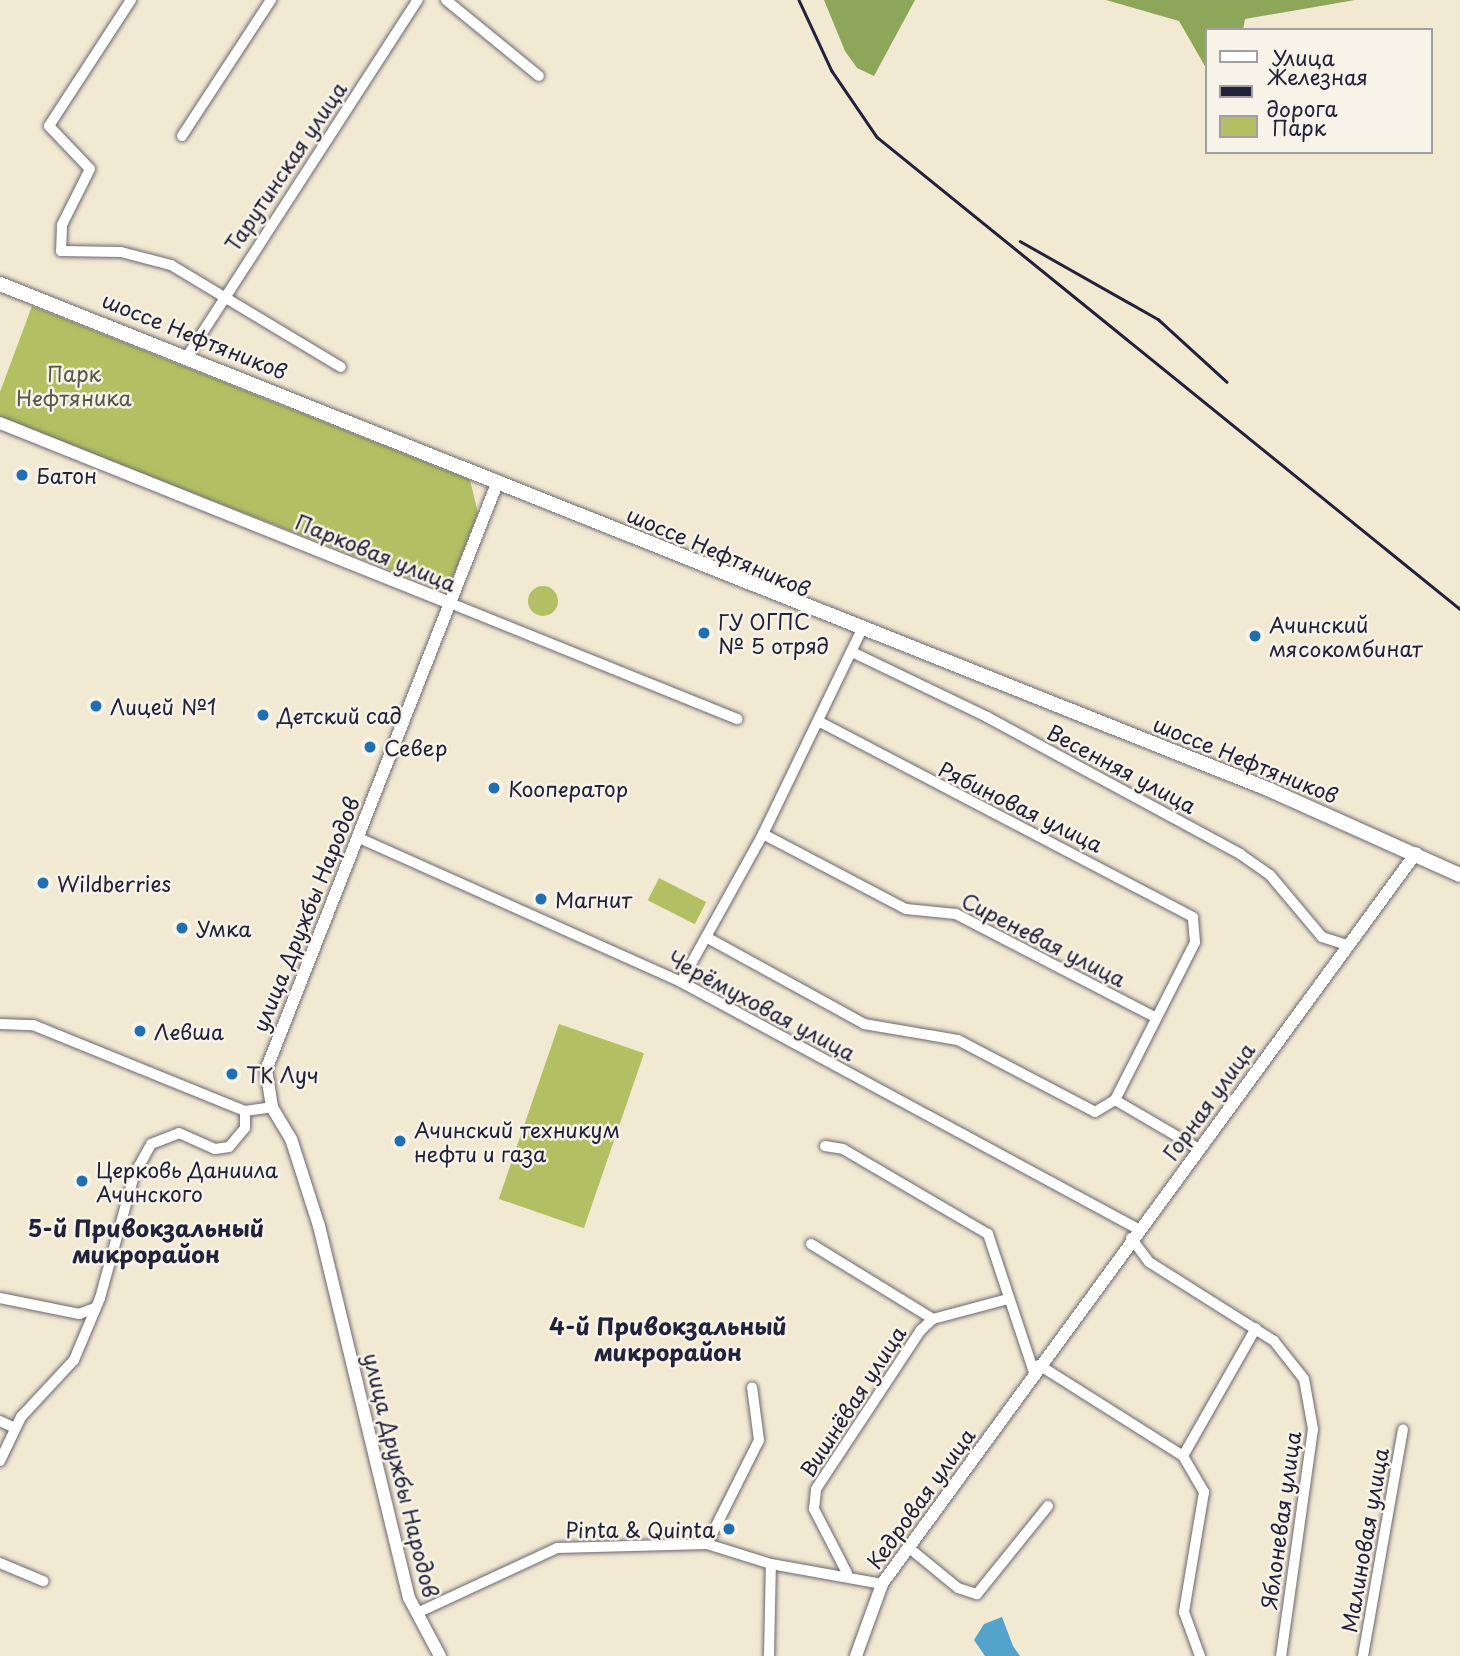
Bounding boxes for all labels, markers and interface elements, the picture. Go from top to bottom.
legend [1204,28,1432,154]
text: Улица [1272,41,1335,73]
text: Железная дорога [1267,60,1368,124]
street label: Тарутинская улица [219,76,351,256]
text: Парк [1272,111,1326,143]
street label: шоссе Нефтяников [99,286,291,384]
park label: Парк Нефтяника [16,360,132,410]
place label: Батон [36,462,97,488]
marker: Батон [14,467,30,483]
street label: шоссе Нефтяников [623,501,815,601]
street label: Парковая улица [292,508,460,596]
place label: ГУ ОГПС № 5 отряд [718,608,829,658]
place label: Ачинский мясокомбинат [1269,611,1422,661]
marker: ГУ ОГПС № 5 отряд [696,625,712,641]
marker: Ачинский мясокомбинат [1247,628,1263,644]
place label: Лицей №1 [110,693,216,719]
marker: Лицей №1 [88,698,104,714]
place label: Детский сад [277,702,404,728]
marker: Детский сад [255,707,271,723]
street label: шоссе Нефтяников [1150,710,1342,808]
street label: Весенняя улица [1043,718,1201,818]
place label: Север [384,734,447,760]
marker: Север [362,739,378,755]
street label: Рябиновая улица [935,755,1107,857]
place label: Кооператор [508,775,628,801]
marker: Кооператор [486,780,502,796]
street label: улица Дружбы Народов [246,792,364,1036]
place label: Wildberries [57,870,171,896]
marker: Wildberries [35,875,51,891]
place label: Магнит [555,886,632,912]
street label: Сиреневая улица [958,887,1130,991]
marker: Магнит [533,891,549,907]
place label: Умка [196,915,252,941]
marker: Умка [174,920,190,936]
street label: Черёмуховая улица [664,945,860,1065]
place label: Левша [154,1018,224,1044]
marker: Левша [132,1023,148,1039]
street label: Горная улица [1157,1037,1259,1165]
place label: ТК Луч [246,1061,321,1087]
marker: ТК Луч [224,1066,240,1082]
place label: Ачинский техникум нефти и газа [414,1116,620,1166]
marker: Ачинский техникум нефти и газа [392,1133,408,1149]
place label: Церковь Даниила Ачинского [96,1156,279,1206]
marker: Церковь Даниила Ачинского [74,1173,90,1189]
district label: 5-й Привокзальный микрорайон [27,1214,265,1268]
district label: 4-й Привокзальный микрорайон [549,1312,787,1366]
street label: Вишнёвая улица [794,1320,910,1482]
street label: улица Дружбы Народов [359,1349,445,1601]
street label: Кедровая улица [860,1423,980,1573]
street label: Яблоневая улица [1255,1429,1305,1611]
street label: Малиновая улица [1335,1445,1393,1635]
place label: Pinta & Quinta [565,1516,715,1542]
marker: Pinta & Quinta [721,1521,737,1537]

